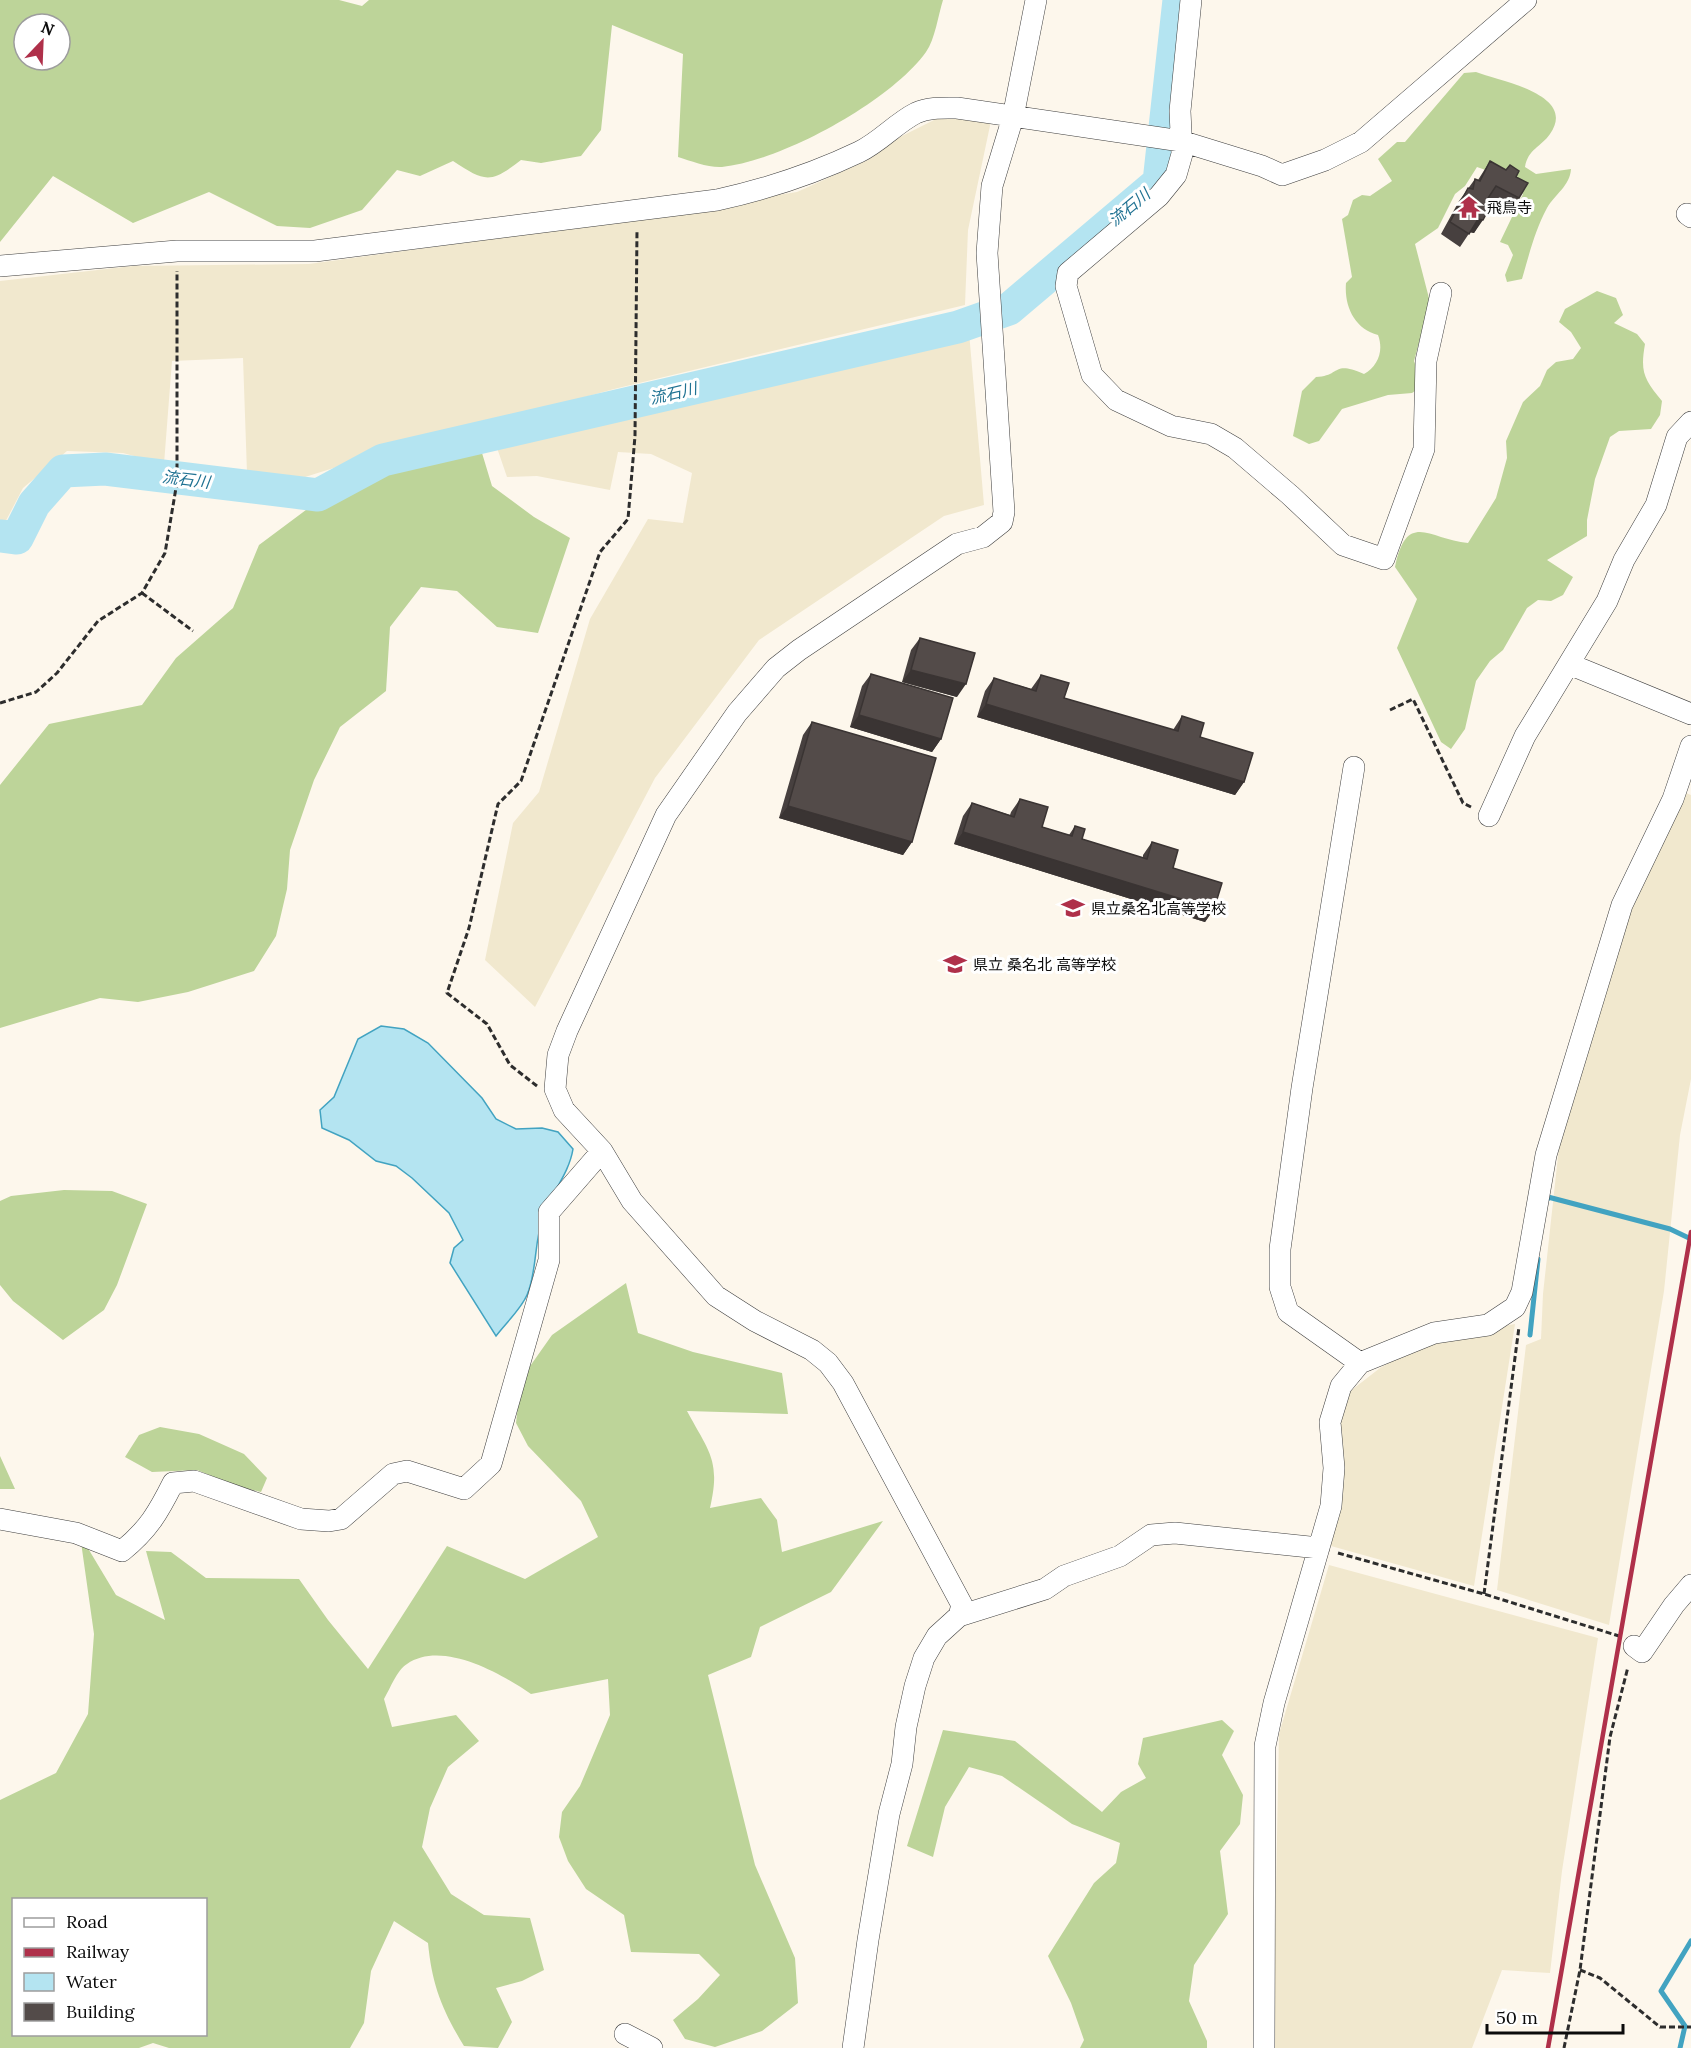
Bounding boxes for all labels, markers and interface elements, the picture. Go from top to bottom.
north arrow [12,12,72,72]
text: N [38,17,57,40]
water label: 流石川 [1104,183,1155,230]
temple icon: 飛鳥寺 [1456,194,1482,220]
place label: 飛鳥寺 [1487,198,1532,217]
water label: 流石川 [647,377,701,408]
water label: 流石川 [161,466,213,492]
school or university icon: 県立桑名北高等学校 [1060,895,1086,921]
place label: 県立桑名北高等学校 [1091,899,1226,918]
school or university icon: 県立 桑名北 高等学校 [942,951,968,977]
place label: 県立 桑名北 高等学校 [973,955,1116,974]
legend [12,1898,207,2036]
text: Road [66,1910,108,1933]
text: Railway [66,1940,130,1963]
text: Water [66,1970,117,1993]
scale bar [1487,1997,1624,2035]
text: Building [66,2000,136,2023]
text: 50 m [1496,2006,1538,2029]

